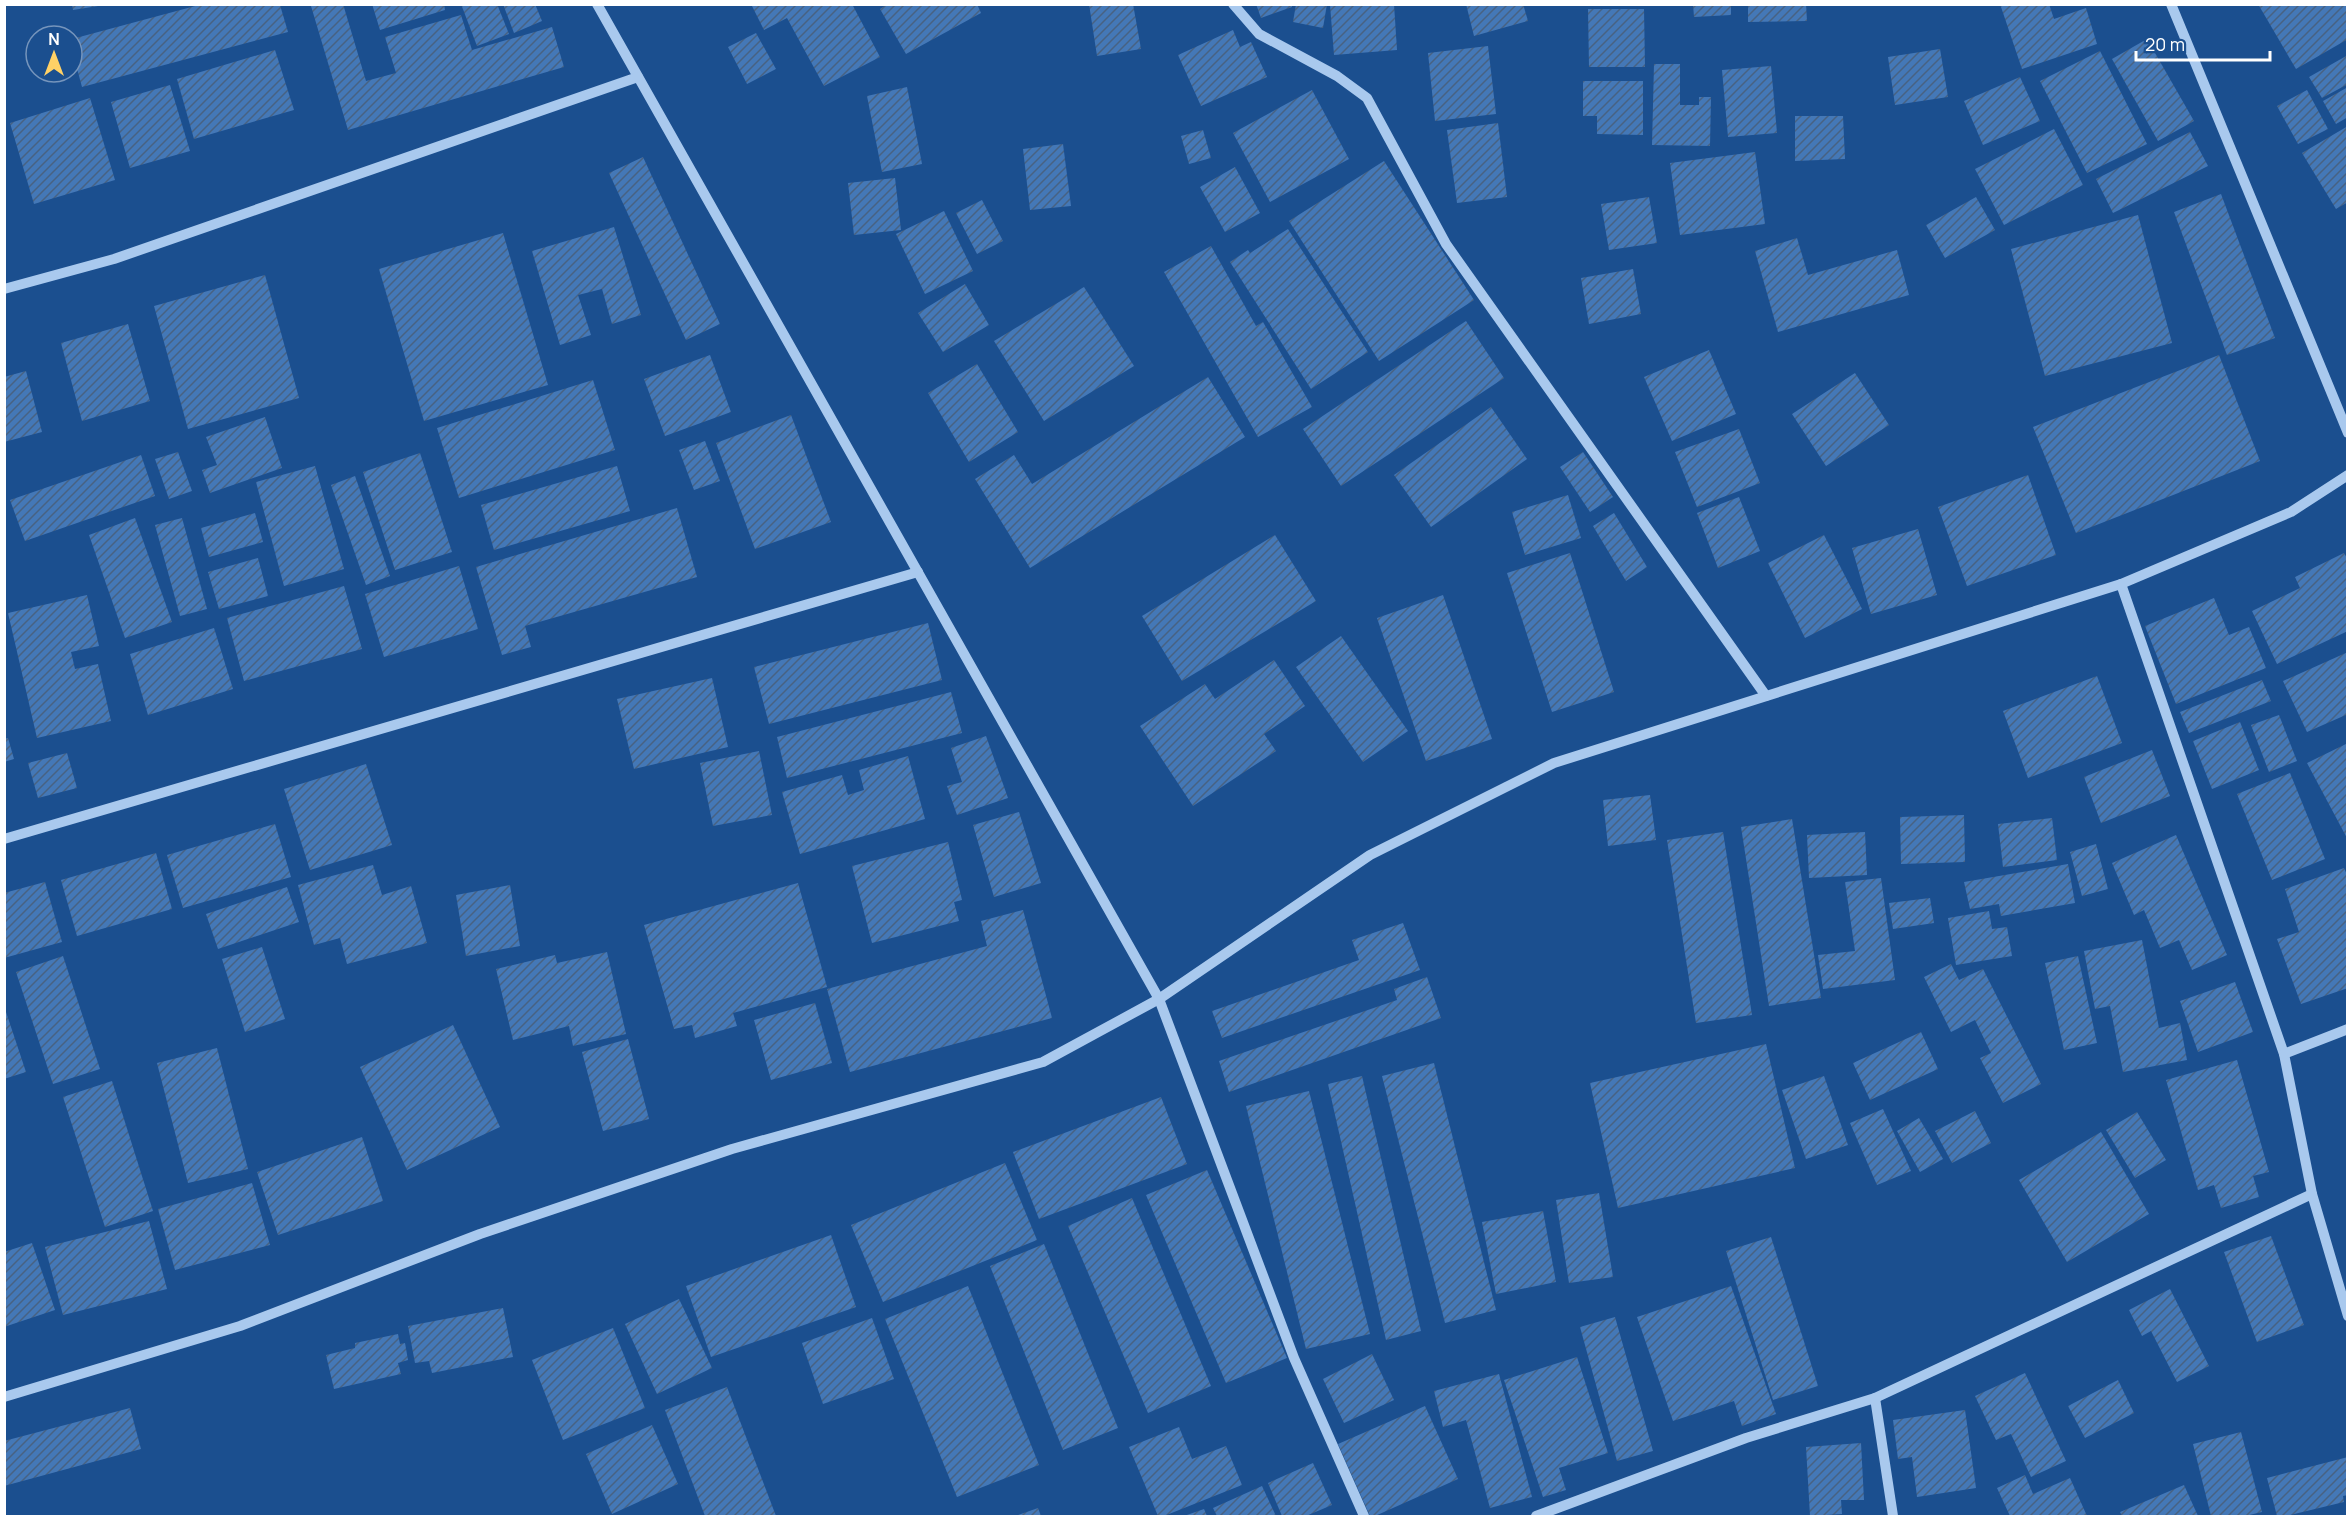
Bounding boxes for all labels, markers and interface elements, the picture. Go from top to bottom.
north arrow [24,24,84,84]
scale bar [2136,24,2270,62]
text: N [48,28,60,50]
text: 20 m [2145,32,2185,56]

